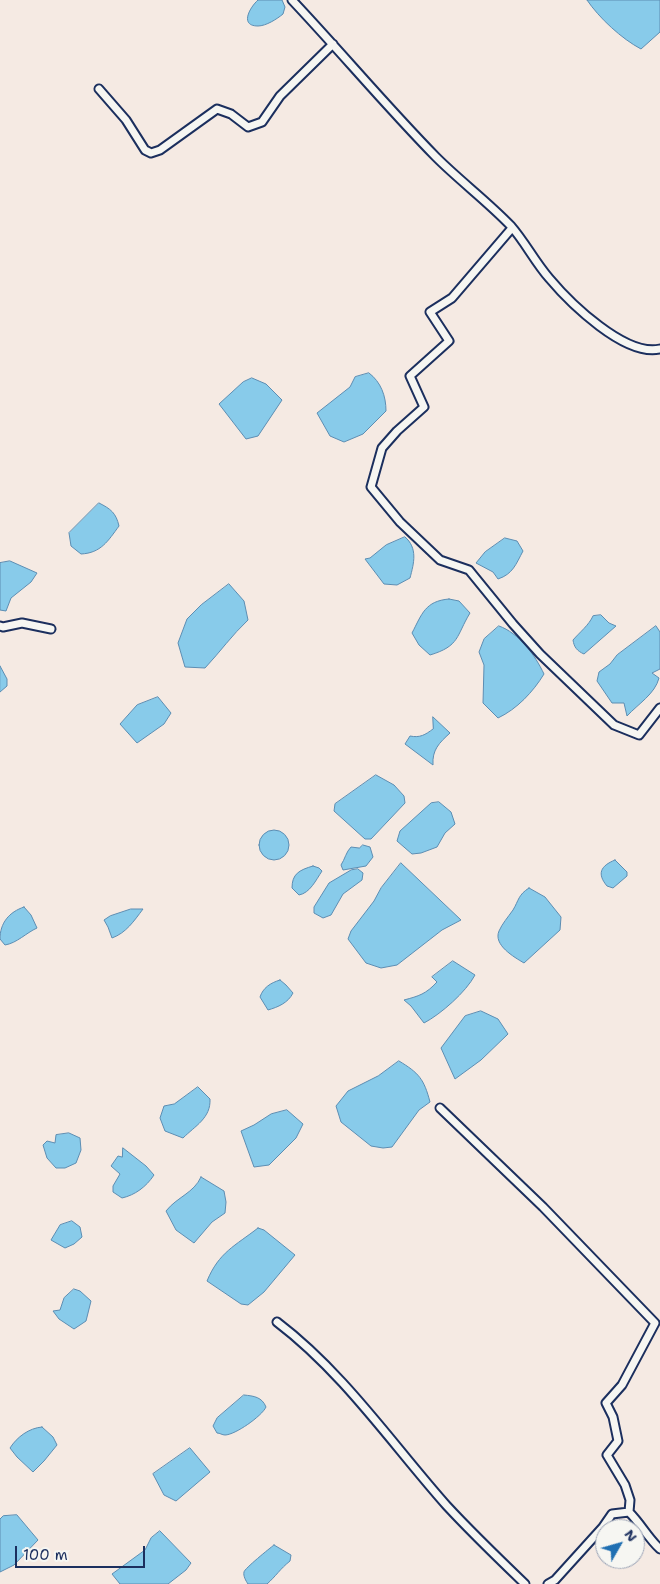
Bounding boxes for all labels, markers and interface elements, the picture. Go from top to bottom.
north arrow [595,1519,645,1569]
text: N [621,1525,642,1545]
scale bar [18,1536,148,1568]
text: 100 m [23,1545,68,1565]

